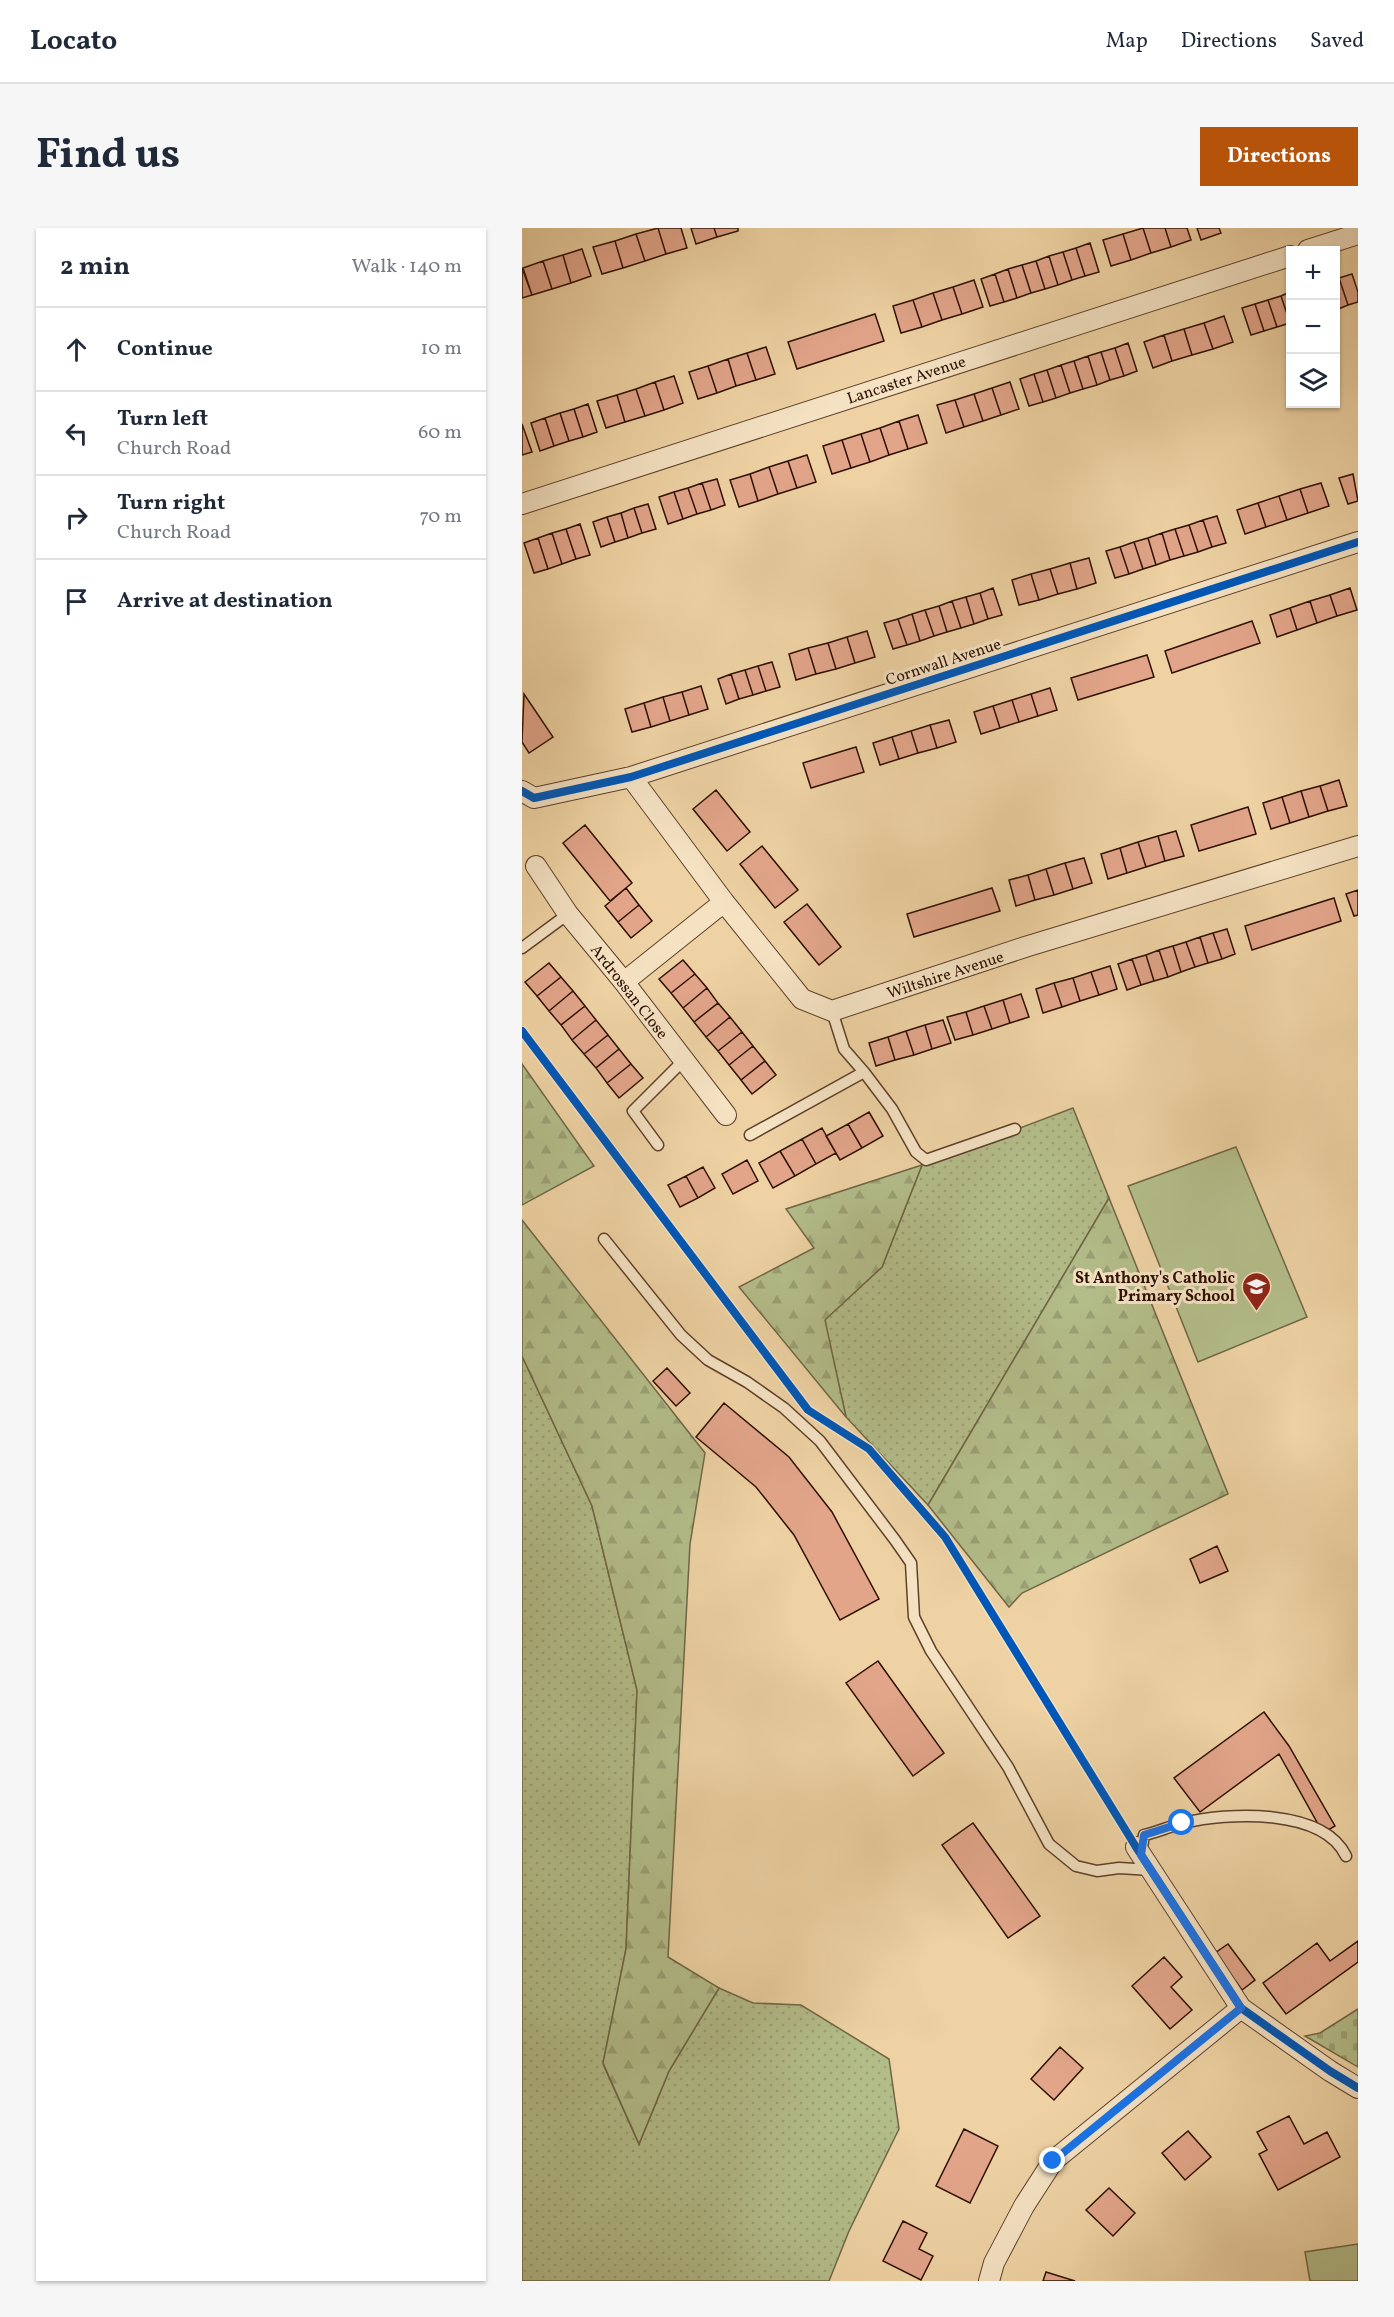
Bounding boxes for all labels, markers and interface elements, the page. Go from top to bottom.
text: Locato [30,22,117,61]
text: Map [1106,27,1148,56]
text: Directions [1181,27,1277,56]
text: Saved [1310,27,1364,56]
text: Find us [36,127,180,186]
button: Directions [1200,127,1358,186]
map controls [1286,246,1340,408]
button: + [1286,246,1340,300]
text: 2 min [60,249,130,285]
text: Walk · 140 m [352,253,462,281]
button: − [1286,300,1340,354]
icon: ahead [60,333,93,366]
text: Continue [117,334,213,365]
text: 10 m [421,335,462,363]
street label: Lancaster Avenue [844,351,969,410]
button: layers [1286,354,1340,408]
text: Turn left [117,404,208,435]
icon: left [60,417,93,450]
text: 60 m [418,419,462,447]
text: Church Road [117,435,231,463]
text: Turn right [117,488,225,519]
icon: right [60,501,93,534]
text: 70 m [419,503,462,531]
text: Church Road [117,519,231,547]
icon: arrive [60,585,93,618]
text: Arrive at destination [117,586,333,617]
street label: Cornwall Avenue [883,634,1004,692]
street label: Ardrossan Close [584,940,672,1044]
street label: Wiltshire Avenue [884,947,1007,1005]
place label: St Anthony's Catholic Primary School [1075,1268,1236,1308]
school or university icon: St Anthony's Catholic Primary School [1240,1270,1272,1312]
route start [1168,1809,1194,1835]
route end [1039,2147,1065,2173]

